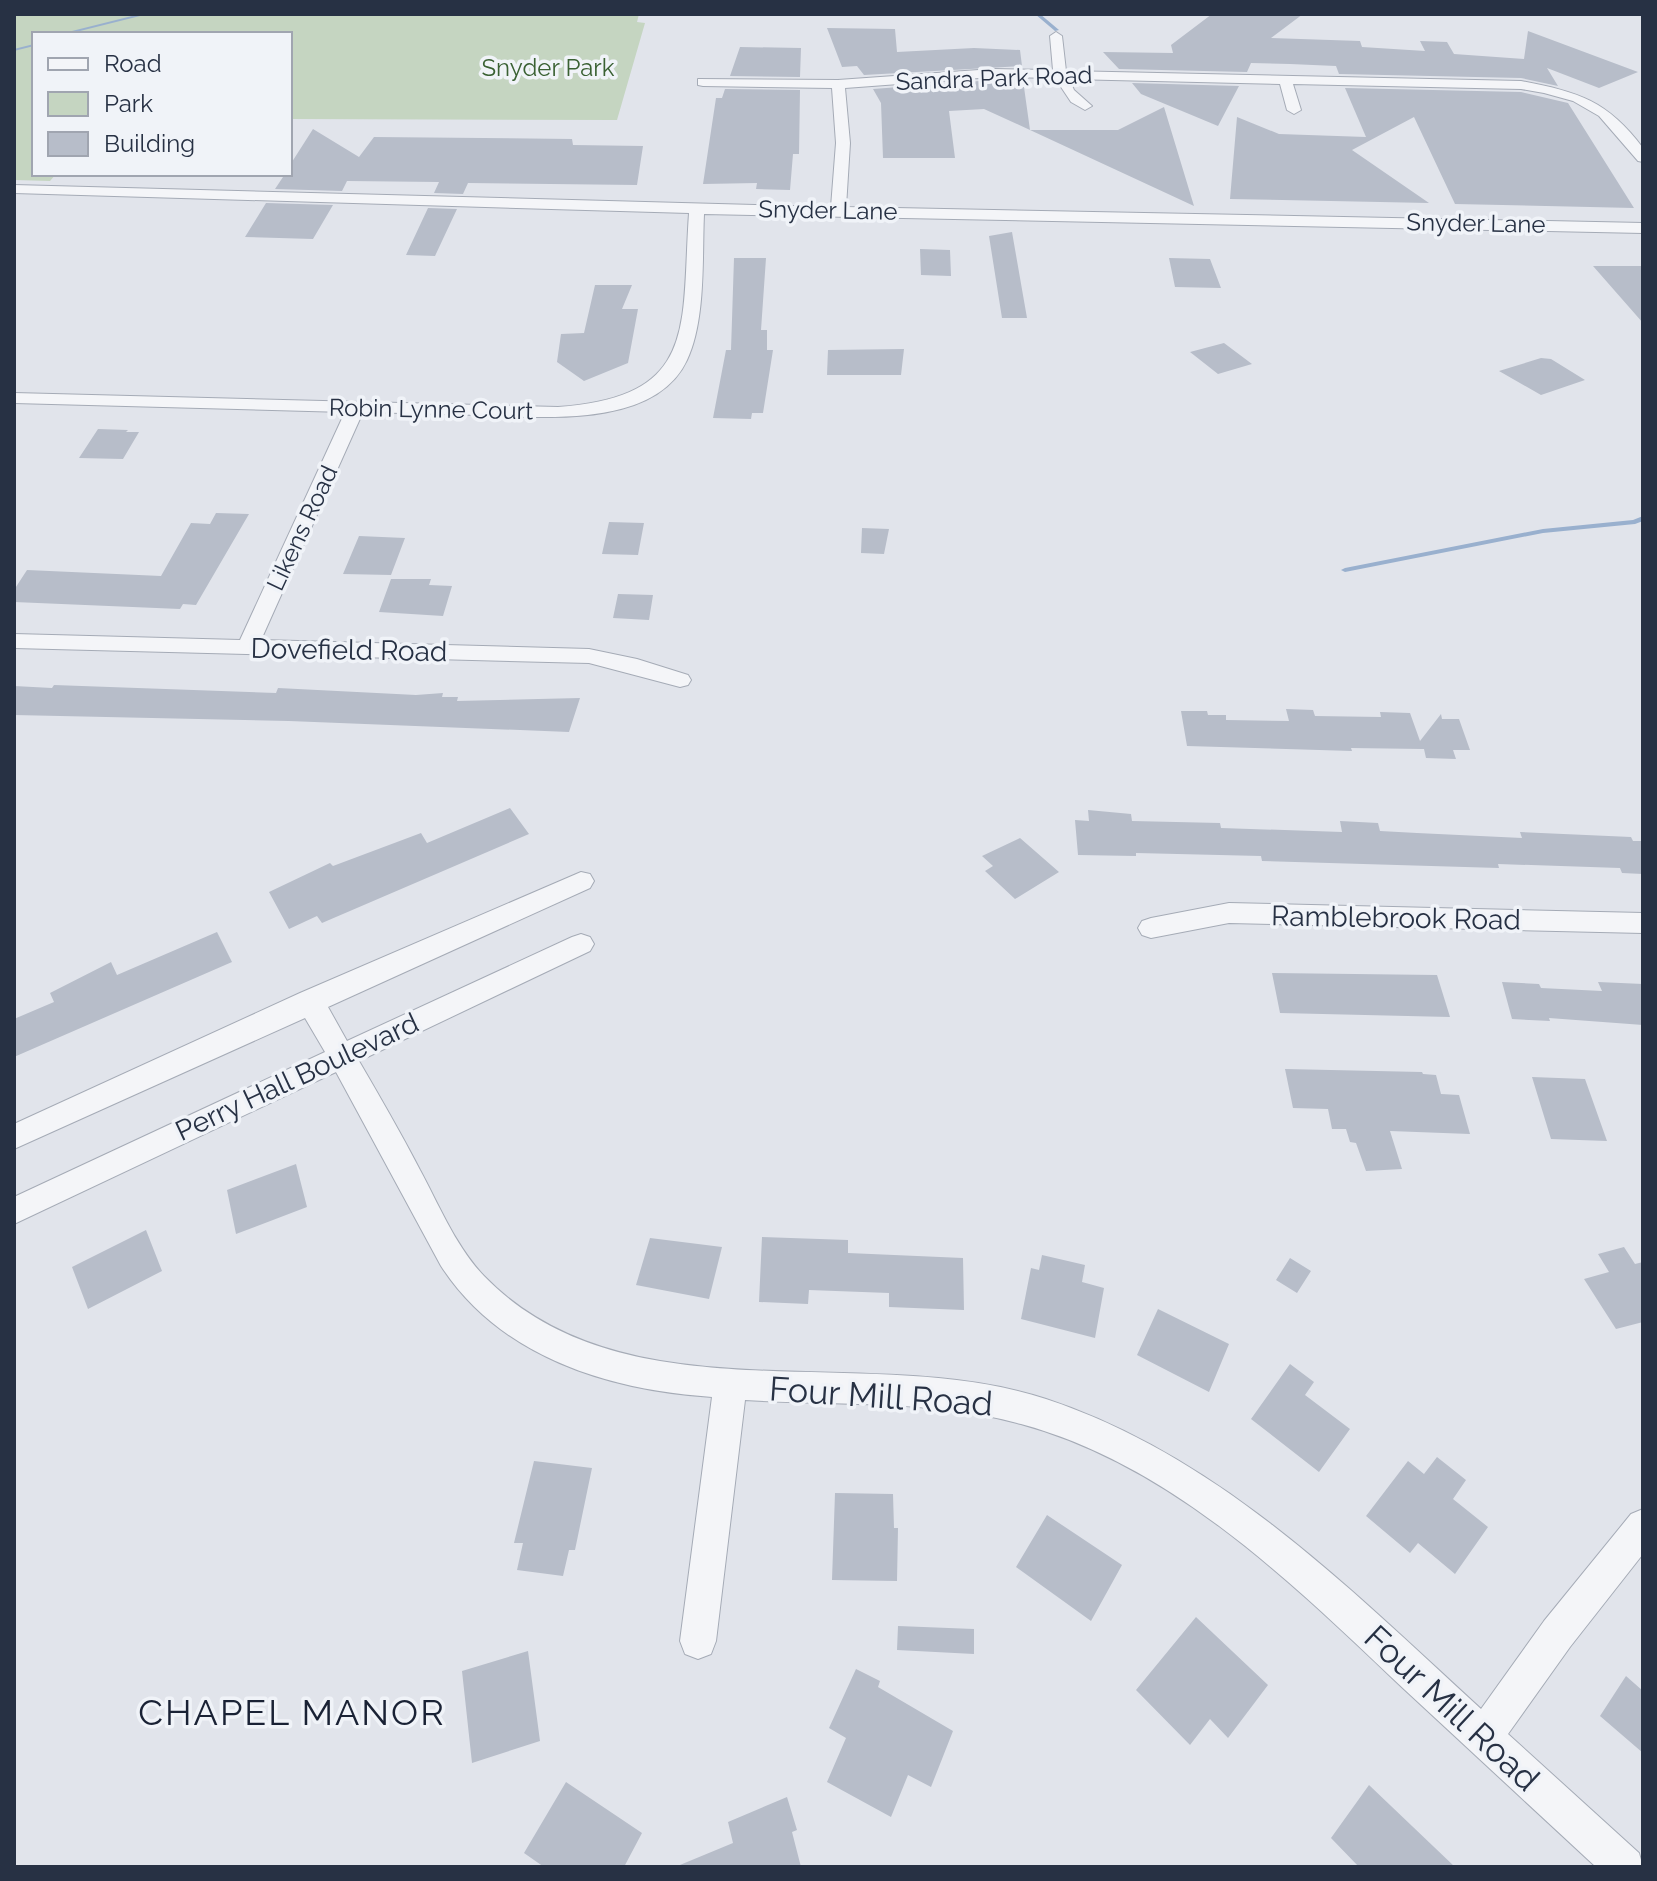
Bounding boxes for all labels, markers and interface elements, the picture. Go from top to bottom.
legend [32,32,292,176]
text: Road [104,49,162,78]
park label: Snyder Park [482,53,615,82]
street label: Sandra Park Road [895,60,1093,96]
text: Park [104,89,153,118]
text: Building [104,129,195,158]
street label: Snyder Lane [758,194,898,226]
street label: Snyder Lane [1406,207,1546,239]
street label: Robin Lynne Court [329,393,533,425]
street label: Likens Road [260,461,344,595]
street label: Dovefield Road [250,632,448,668]
street label: Ramblebrook Road [1271,899,1521,937]
street label: Perry Hall Boulevard [170,1006,424,1148]
street label: Four Mill Road [768,1368,994,1424]
street label: Four Mill Road [1356,1617,1548,1799]
district label: CHAPEL MANOR [138,1691,446,1733]

